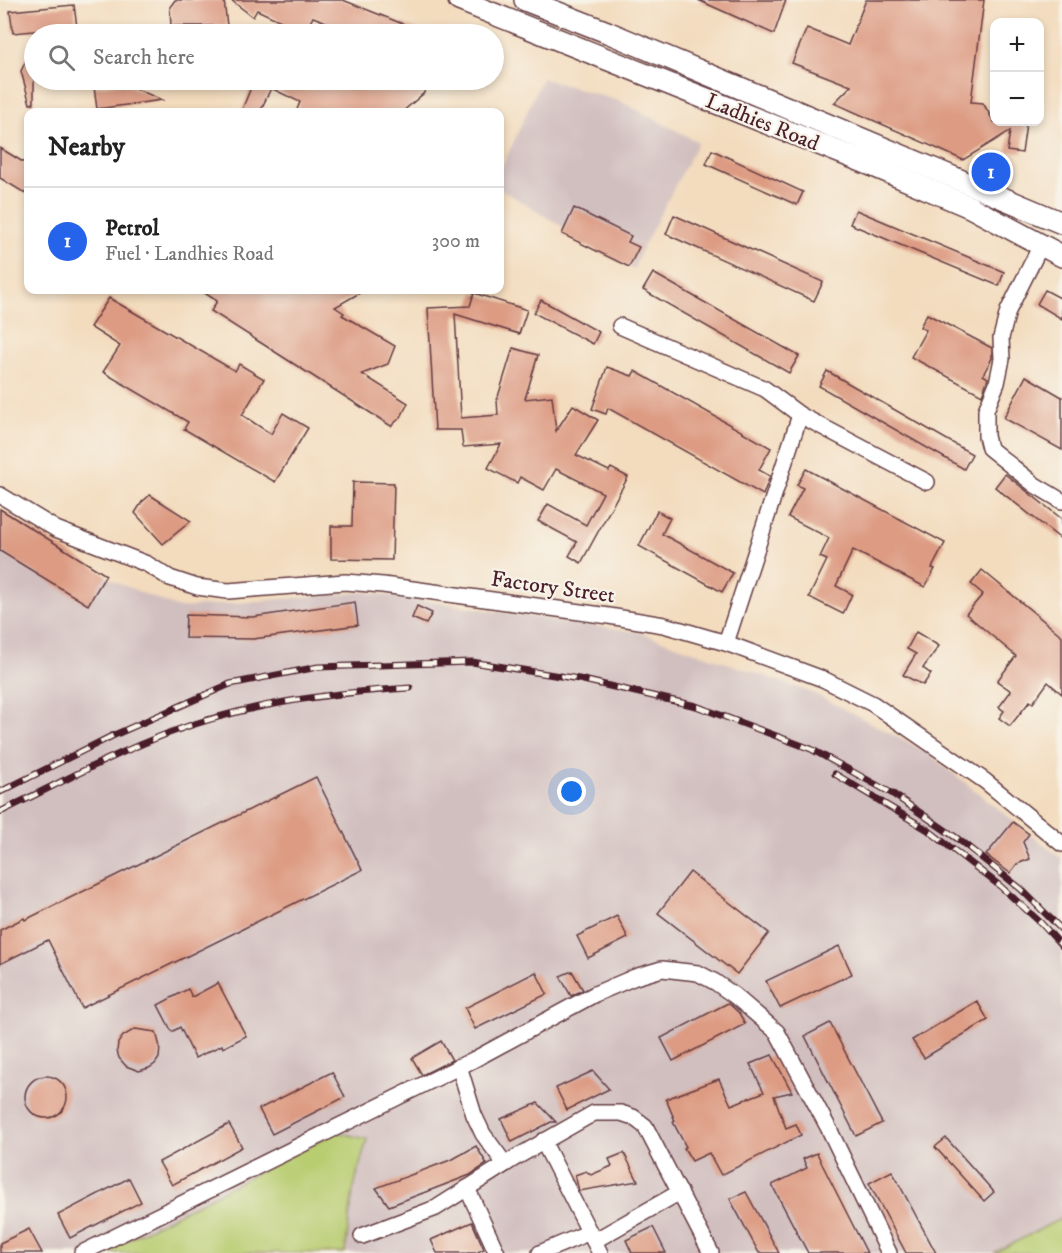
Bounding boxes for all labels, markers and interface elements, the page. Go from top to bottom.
map controls [990,18,1044,126]
button: + [990,18,1044,72]
search box [24,24,504,90]
icon: search [45,41,78,74]
text: Search here [93,44,195,71]
button: − [990,72,1044,126]
street label: Ladhies Road [702,87,823,157]
text: Nearby [48,131,125,164]
pin: 1 [972,150,1010,195]
text: Petrol [105,215,159,242]
text: 1 [64,229,71,254]
text: 300 m [432,229,480,254]
text: Fuel · Landhies Road [105,242,274,267]
street label: Factory Street [489,565,616,610]
your location [557,777,586,806]

